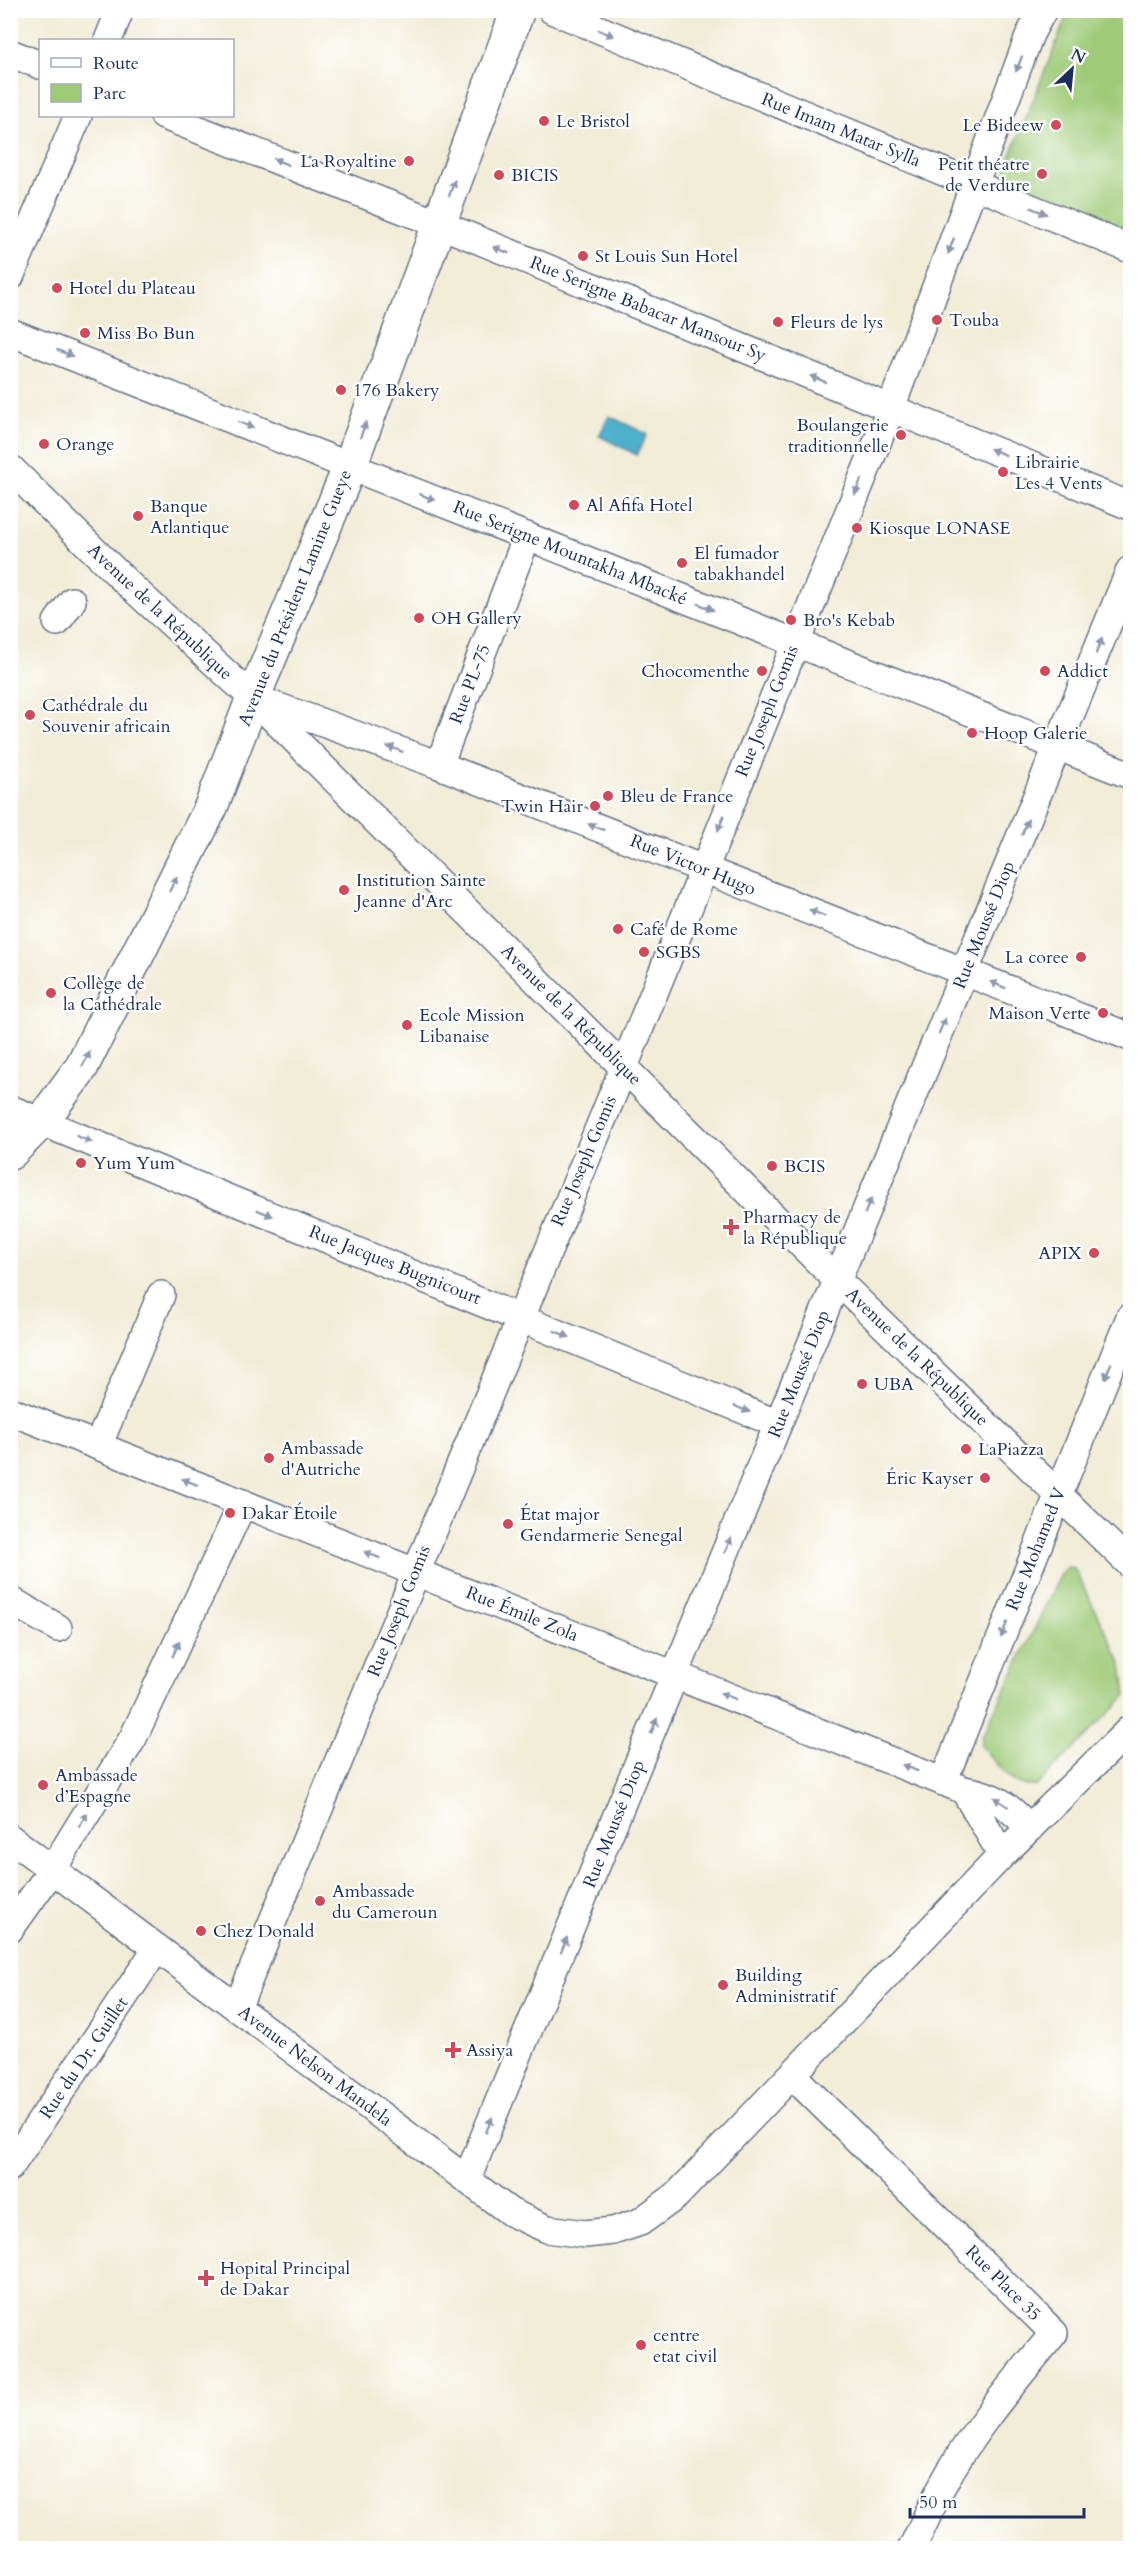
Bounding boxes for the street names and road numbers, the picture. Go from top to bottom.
street label: Rue Imam Matar Sylla [758,87,925,173]
street label: Rue Serigne Babacar Mansour Sy [526,250,770,368]
street label: Avenue du Président Lamine Gueye [232,466,358,730]
street label: Rue Serigne Mountakha Mbacké [449,495,691,611]
street label: Avenue de la République [82,538,238,686]
street label: Rue PL-75 [443,641,497,727]
street label: Rue Joseph Gomis [729,641,805,781]
street label: Rue Victor Hugo [626,828,760,902]
street label: Rue Moussé Diop [947,857,1021,993]
street label: Avenue de la République [495,939,647,1091]
street label: Rue Joseph Gomis [545,1092,623,1230]
street label: Rue Jacques Bugnicourt [305,1219,485,1311]
street label: Avenue de la République [840,1282,994,1432]
street label: Rue Moussé Diop [762,1306,836,1442]
street label: Rue Mohamed V [1000,1483,1072,1614]
street label: Rue Joseph Gomis [361,1541,437,1681]
street label: Rue Émile Zola [462,1580,582,1648]
street label: Rue Moussé Diop [577,1756,651,1892]
street label: Rue du Dr. Guillet [34,1992,134,2124]
street label: Avenue Nelson Mandela [233,2000,397,2132]
street label: Rue Place 35 [960,2240,1046,2326]

